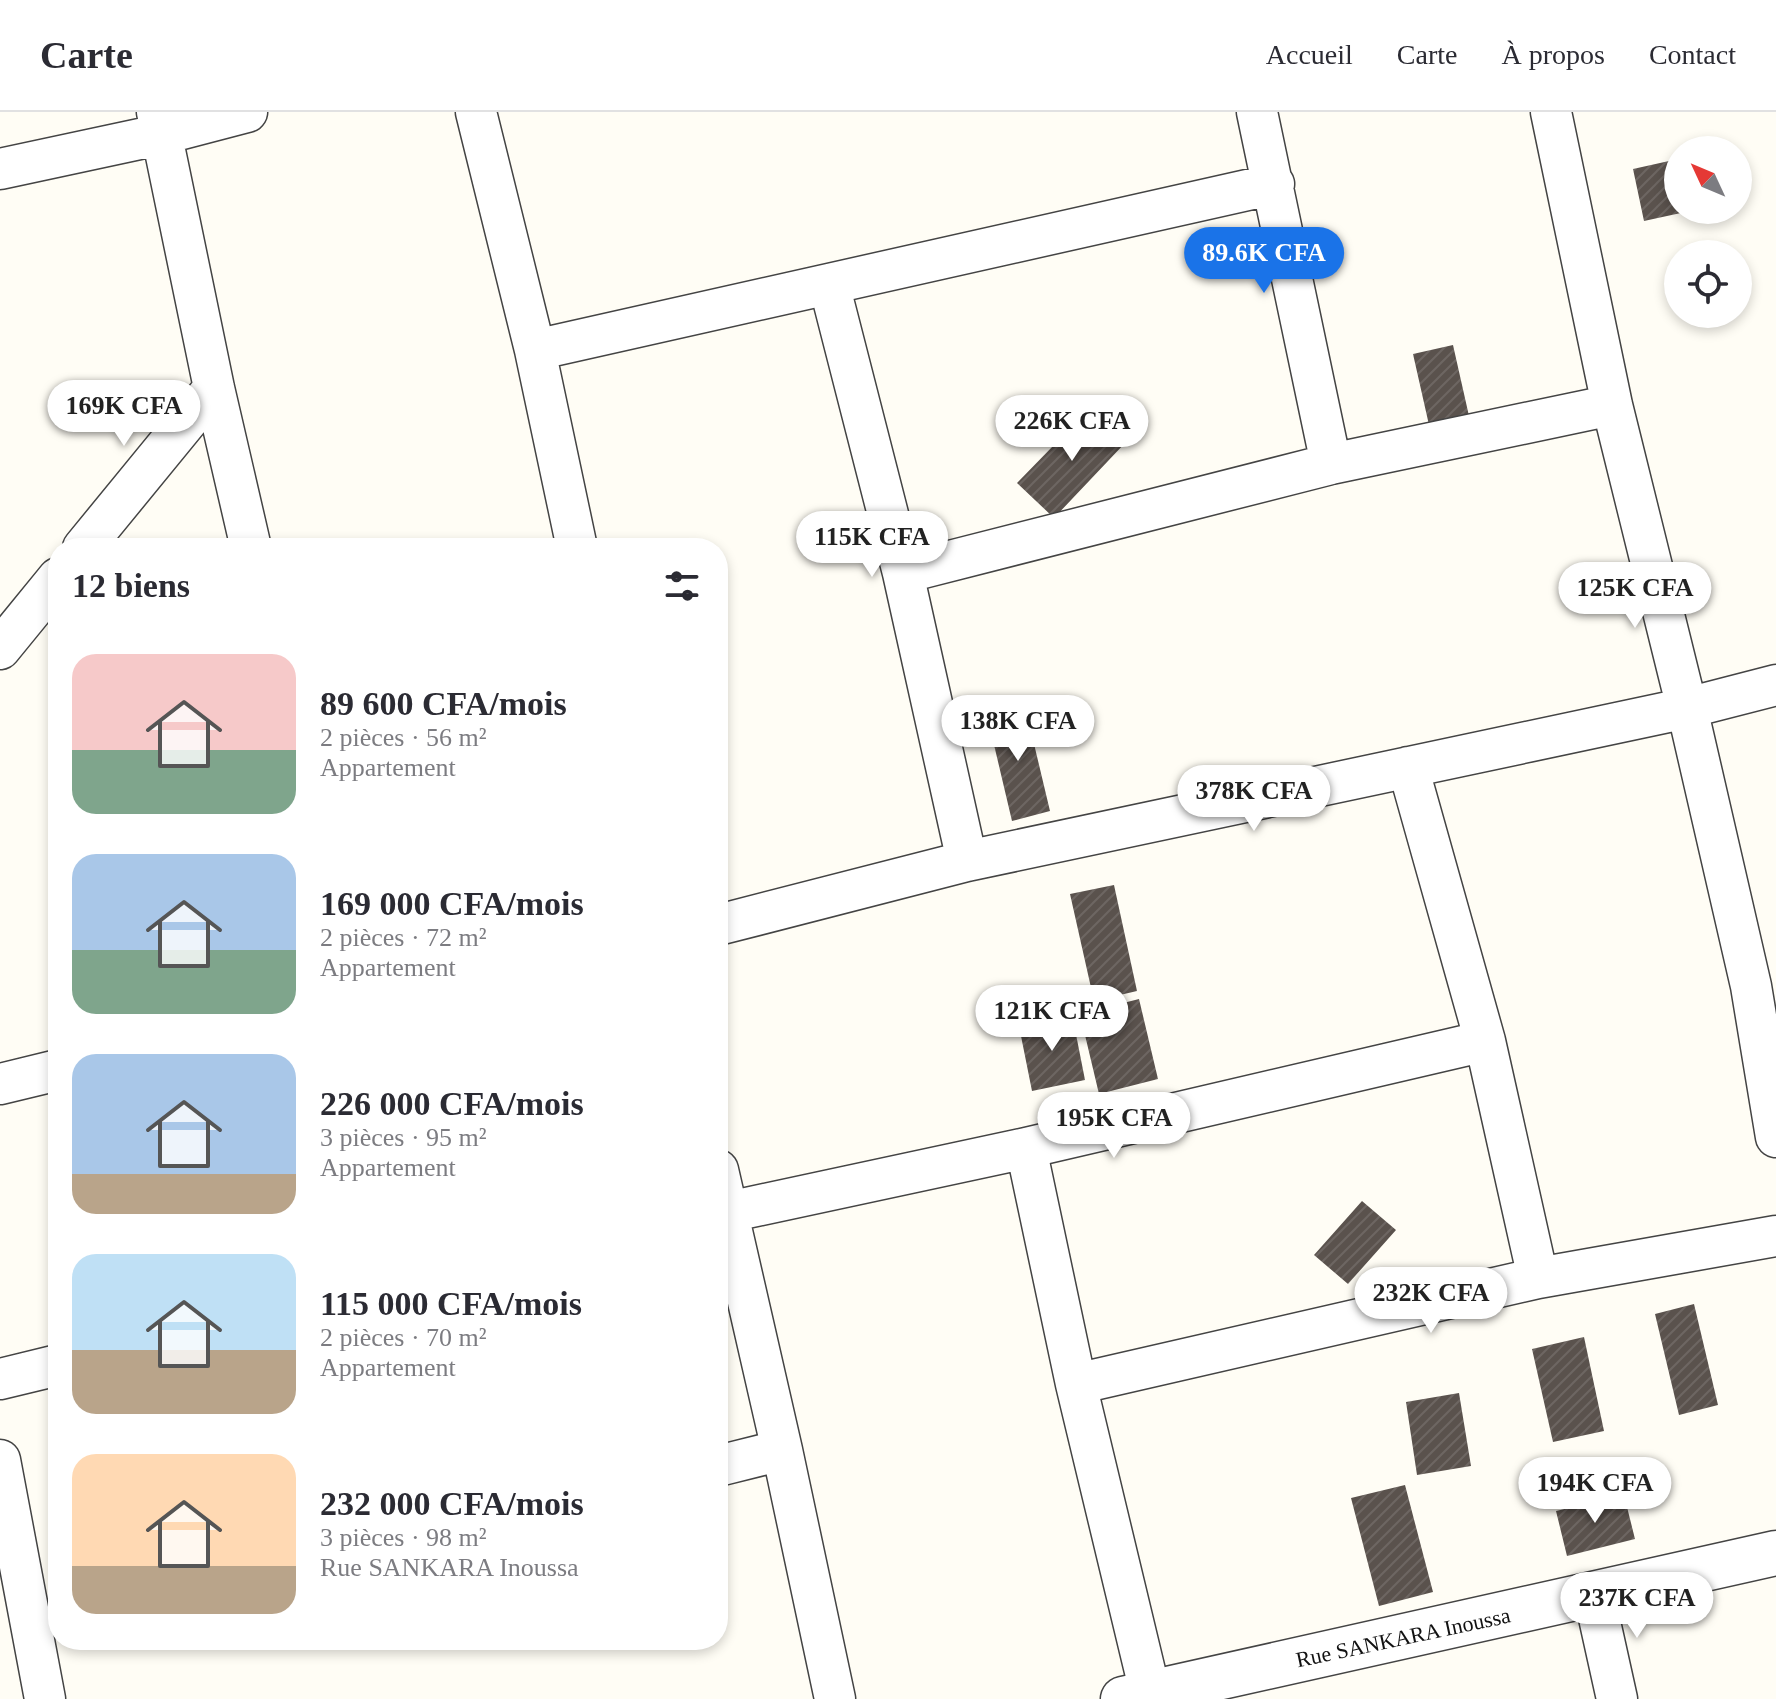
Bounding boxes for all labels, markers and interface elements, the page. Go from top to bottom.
text: Carte [40,34,133,76]
text: Accueil [1266,39,1353,70]
text: Carte [1397,39,1457,70]
text: À propos [1501,39,1605,70]
text: Contact [1649,39,1736,70]
north arrow [1664,136,1752,224]
map controls [1664,136,1752,328]
pin: 89.6K CFA [1172,227,1356,295]
text: 89.6K CFA [1202,238,1326,267]
button: locate [1664,240,1752,328]
pin: 169K CFA [41,380,207,448]
text: 169K CFA [65,391,183,420]
pin: 226K CFA [989,395,1155,463]
text: 226K CFA [1013,406,1131,435]
pin: 115K CFA [789,511,955,579]
text: 115K CFA [814,522,930,551]
pin: 125K CFA [1552,562,1718,630]
icon: filters [660,564,704,608]
text: 12 biens [72,567,190,604]
text: 125K CFA [1576,573,1694,602]
text: 89 600 CFA/mois [320,685,567,722]
icon: home [136,686,232,782]
pin: 138K CFA [935,695,1101,763]
text: 138K CFA [959,706,1077,735]
text: 2 pièces · 56 m² [320,723,487,752]
text: Appartement [320,753,456,782]
pin: 378K CFA [1171,765,1337,833]
text: 378K CFA [1195,776,1313,805]
text: 169 000 CFA/mois [320,885,584,922]
icon: home [136,886,232,982]
text: 2 pièces · 72 m² [320,923,487,952]
text: Appartement [320,953,456,982]
pin: 121K CFA [969,985,1135,1053]
text: 121K CFA [993,996,1111,1025]
text: 226 000 CFA/mois [320,1085,584,1122]
icon: home [136,1086,232,1182]
pin: 195K CFA [1031,1092,1197,1160]
text: 195K CFA [1055,1103,1173,1132]
text: 3 pièces · 95 m² [320,1123,487,1152]
text: Appartement [320,1153,456,1182]
pin: 232K CFA [1348,1267,1514,1335]
text: 232K CFA [1372,1278,1490,1307]
text: 115 000 CFA/mois [320,1285,582,1322]
icon: home [136,1286,232,1382]
text: 2 pièces · 70 m² [320,1323,487,1352]
text: Appartement [320,1353,456,1382]
pin: 194K CFA [1512,1457,1678,1525]
text: 194K CFA [1536,1468,1654,1497]
text: 232 000 CFA/mois [320,1485,584,1522]
icon: home [136,1486,232,1582]
text: 3 pièces · 98 m² [320,1523,487,1552]
text: Rue SANKARA Inoussa [320,1553,579,1582]
pin: 237K CFA [1554,1572,1720,1640]
text: 237K CFA [1578,1583,1696,1612]
street label: Rue SANKARA Inoussa [1293,1602,1513,1672]

